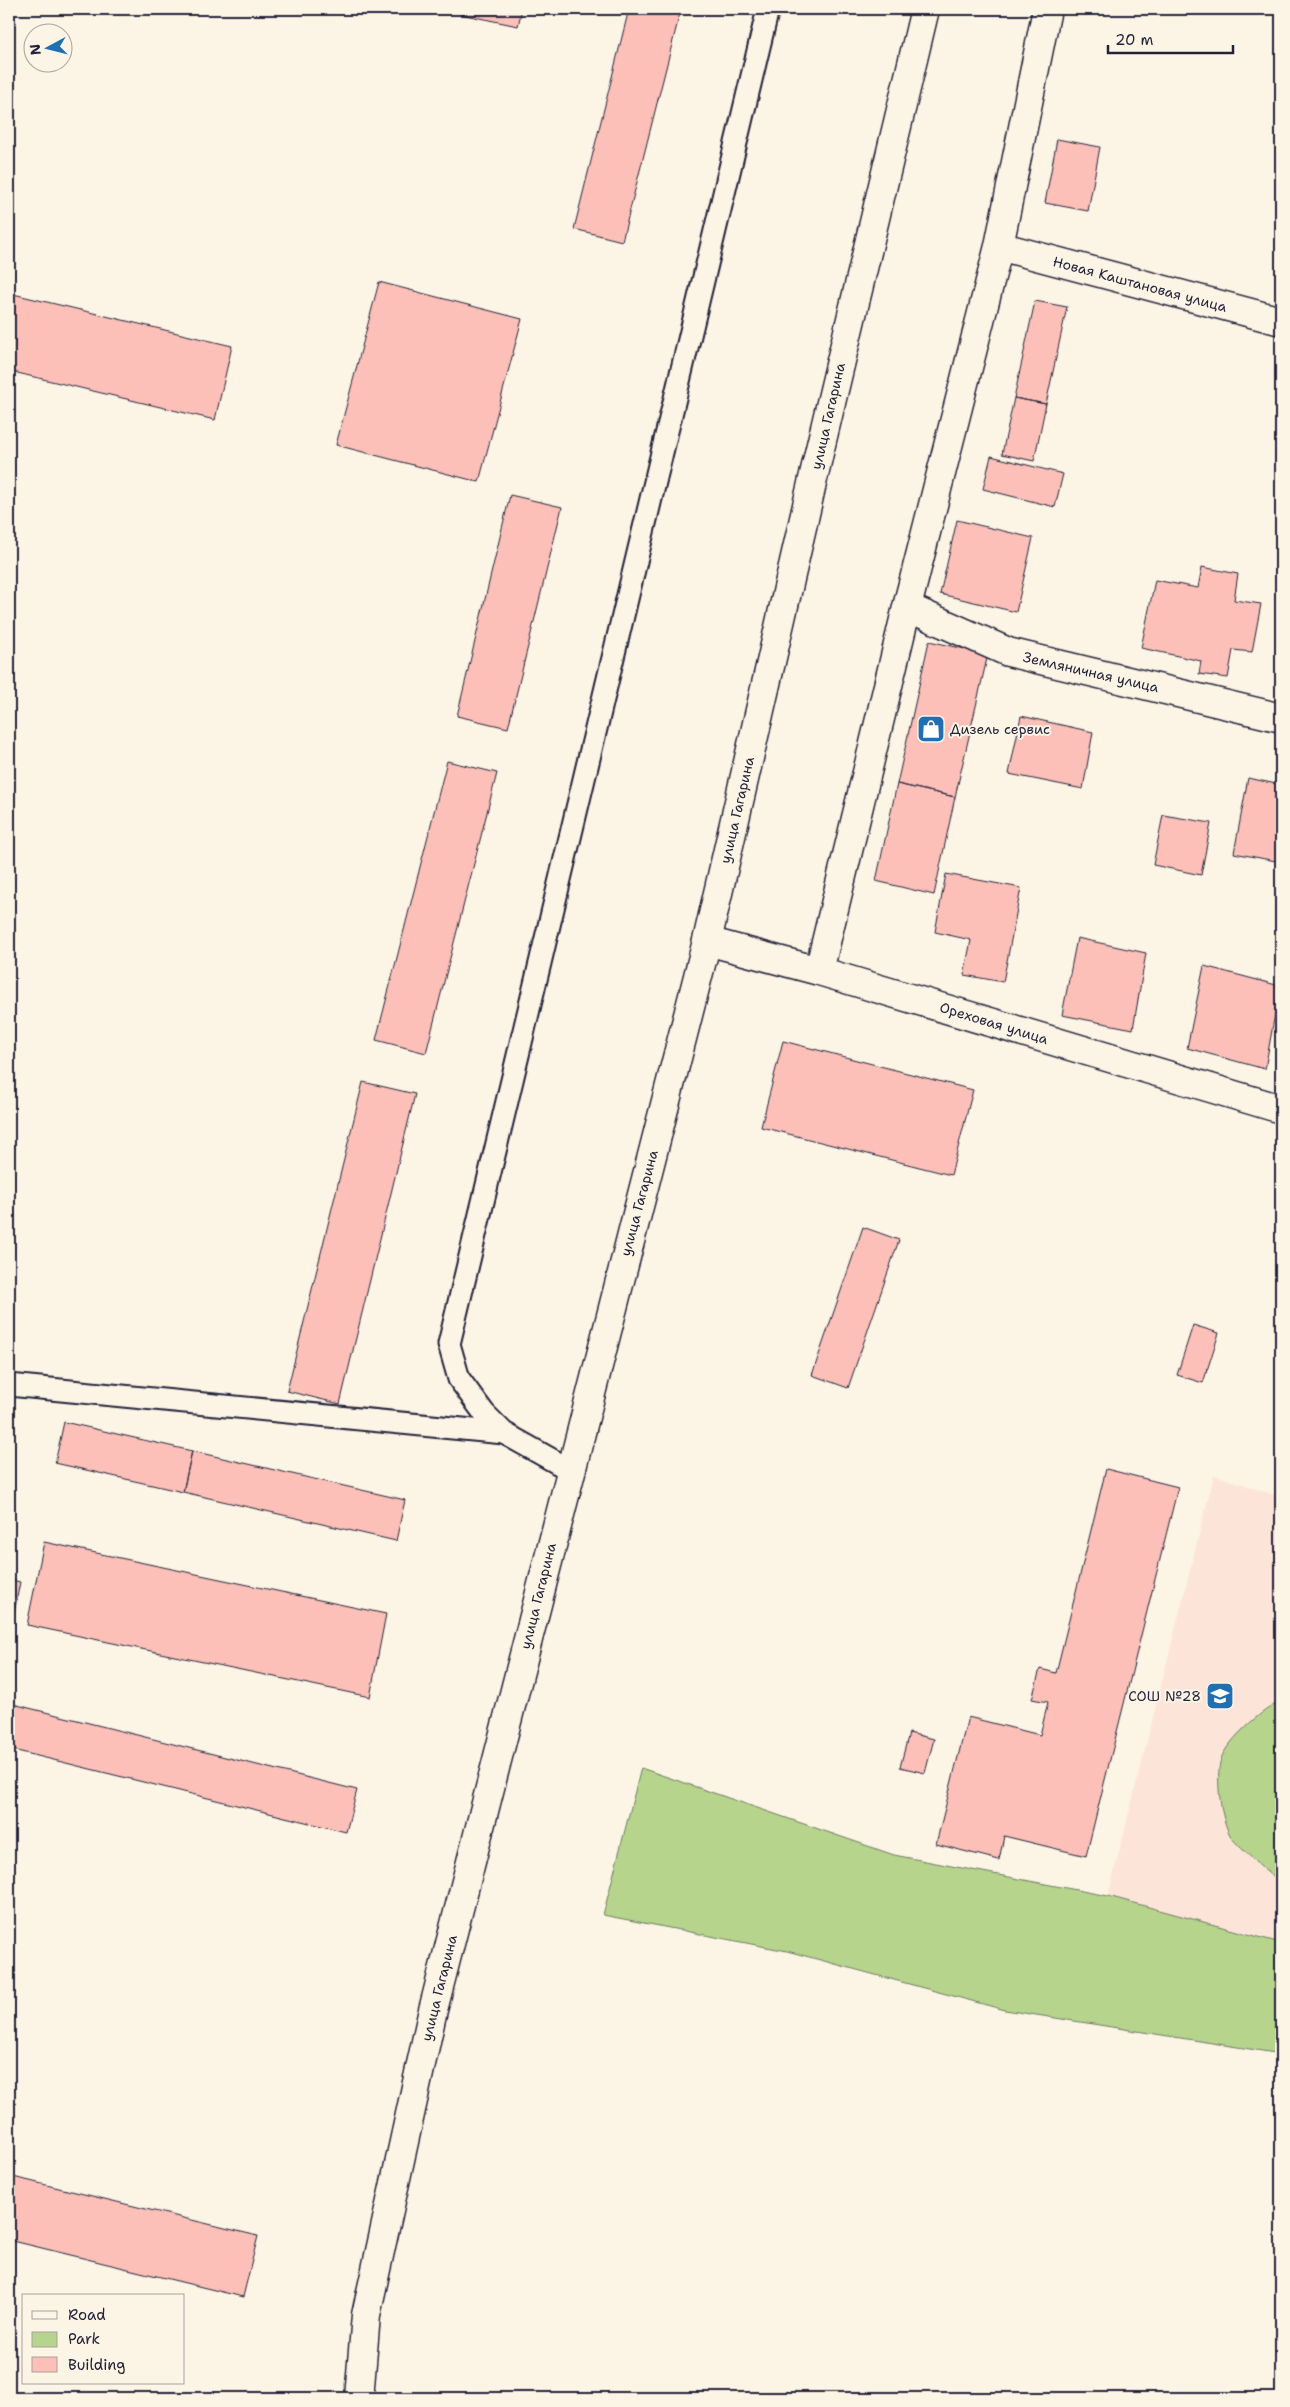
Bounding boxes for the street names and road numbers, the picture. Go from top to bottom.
street label: Новая Каштановая улица [1051,252,1229,316]
street label: улица Гагарина [807,361,849,471]
street label: Земляничная улица [1021,648,1161,696]
street label: улица Гагарина [716,755,758,865]
street label: Ореховая улица [938,998,1051,1048]
street label: улица Гагарина [616,1148,662,1258]
street label: улица Гагарина [516,1541,560,1651]
street label: улица Гагарина [417,1933,461,2043]

